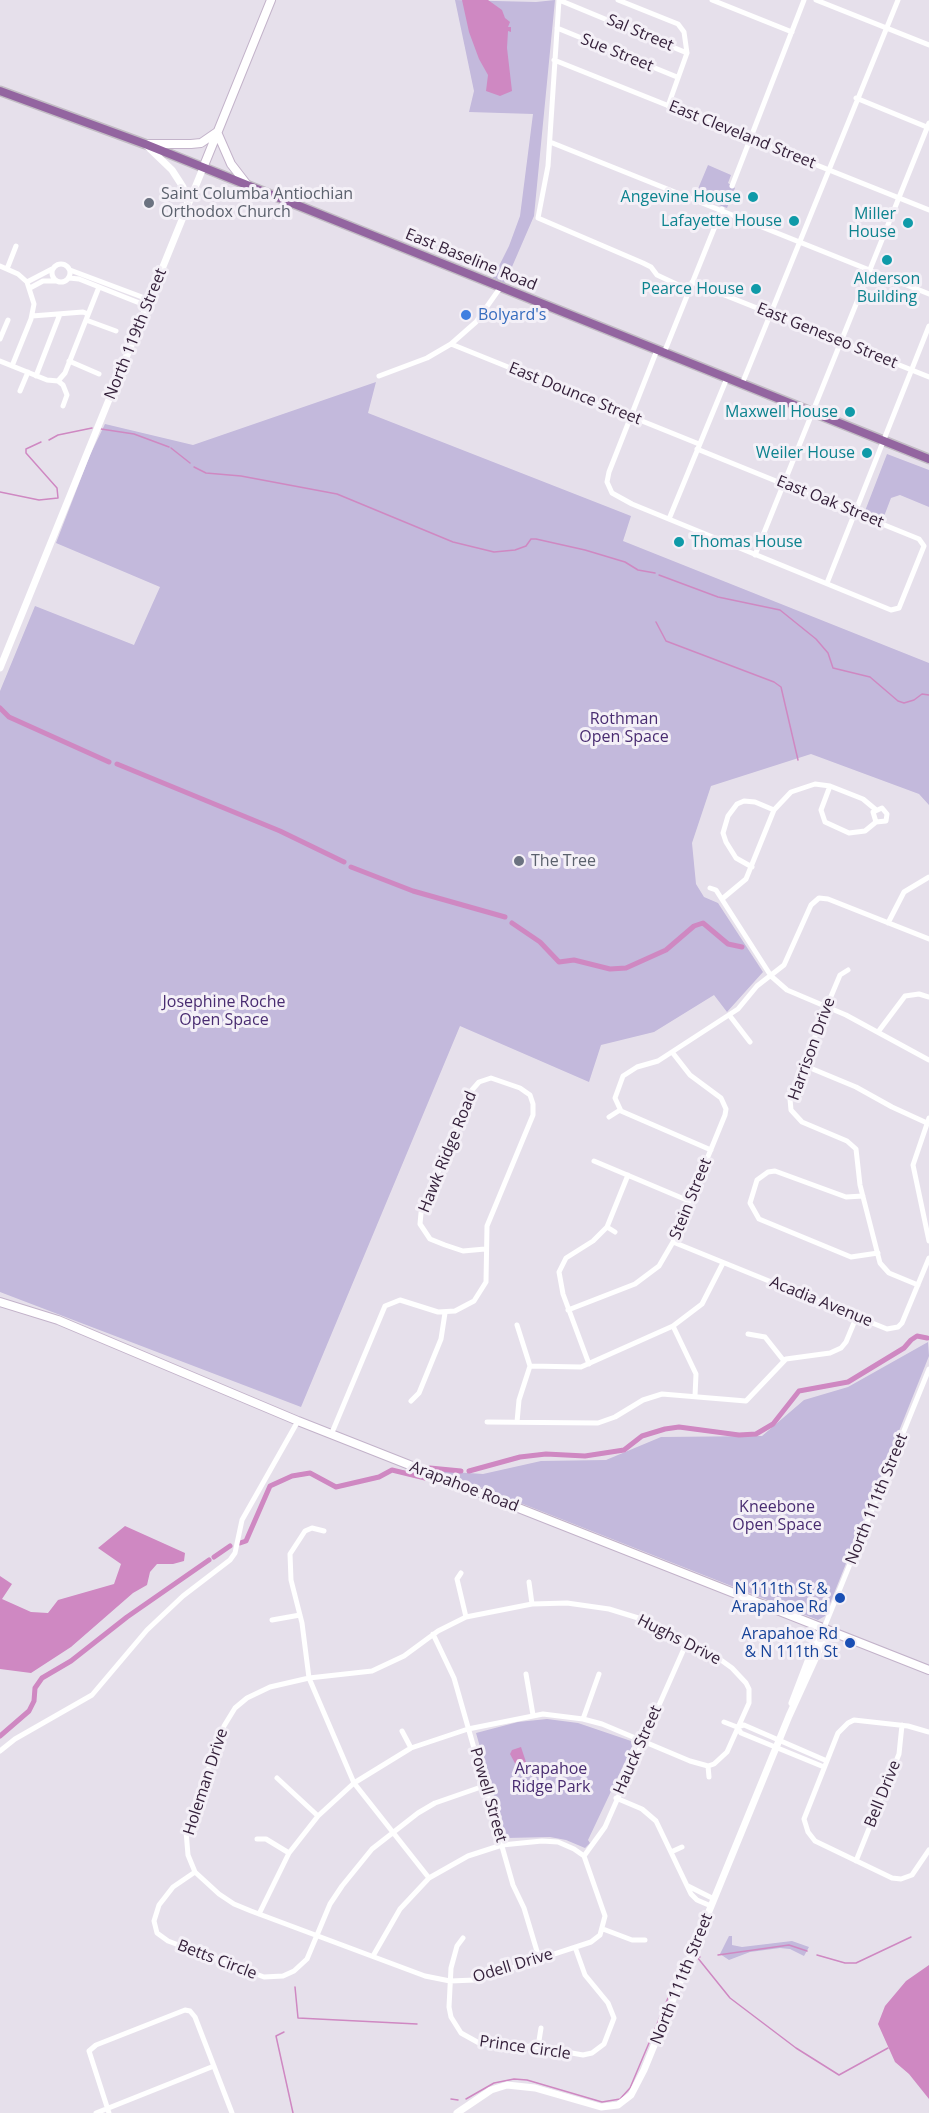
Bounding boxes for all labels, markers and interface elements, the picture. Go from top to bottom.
street label: Sal Street [604,10,676,56]
street label: Sue Street [578,30,656,76]
street label: East Cleveland Street [666,97,818,173]
place label: Saint Columba Antiochian Orthodox Church [161,184,353,222]
place label: Angevine House [621,187,741,207]
marker: Angevine House [746,190,760,204]
marker: Saint Columba Antiochian Orthodox Church [142,196,156,210]
place label: Miller House [848,204,896,242]
place label: Lafayette House [661,211,782,231]
marker: Lafayette House [787,214,801,228]
marker: Miller House [901,216,915,230]
street label: East Baseline Road [402,225,540,295]
marker: Alderson Building [880,253,894,267]
street label: North 119th Street [101,266,171,402]
place label: Alderson Building [854,269,920,307]
place label: Pearce House [641,279,744,299]
marker: Pearce House [749,282,763,296]
street label: East Geneseo Street [754,299,900,373]
place label: Bolyard's [478,305,546,325]
marker: Bolyard's [459,308,473,322]
street label: East Dounce Street [506,359,644,429]
place label: Maxwell House [725,402,838,422]
marker: Maxwell House [843,405,857,419]
place label: Weiler House [756,443,855,463]
marker: Weiler House [860,446,874,460]
street label: East Oak Street [774,472,886,532]
place label: Thomas House [691,532,803,552]
marker: Thomas House [672,535,686,549]
park label: Rothman Open Space [579,709,669,747]
place label: The Tree [531,851,596,871]
marker: The Tree [512,854,526,868]
park label: Josephine Roche Open Space [162,992,286,1030]
street label: Harrison Drive [784,995,840,1103]
street label: Hawk Ridge Road [415,1088,481,1216]
street label: Stein Street [666,1155,716,1243]
street label: Acadia Avenue [767,1273,875,1331]
street label: North 111th Street [842,1431,912,1567]
street label: Arapahoe Road [407,1457,521,1517]
park label: Kneebone Open Space [732,1497,822,1535]
place label: N 111th St & Arapahoe Rd [732,1579,828,1617]
marker: N 111th St & Arapahoe Rd [833,1591,847,1605]
street label: Hughs Drive [634,1611,724,1669]
place label: Arapahoe Rd & N 111th St [742,1624,838,1662]
marker: Arapahoe Rd & N 111th St [843,1636,857,1650]
street label: Hauck Street [610,1703,666,1797]
street label: Holeman Drive [180,1726,232,1838]
street label: Powell Street [465,1745,511,1845]
street label: Bell Drive [861,1758,905,1830]
park label: Arapahoe Ridge Park [512,1759,590,1797]
street label: North 111th Street [647,1911,717,2047]
street label: Betts Circle [174,1936,260,1984]
street label: Odell Drive [471,1945,555,1987]
street label: Prince Circle [478,2032,572,2064]

